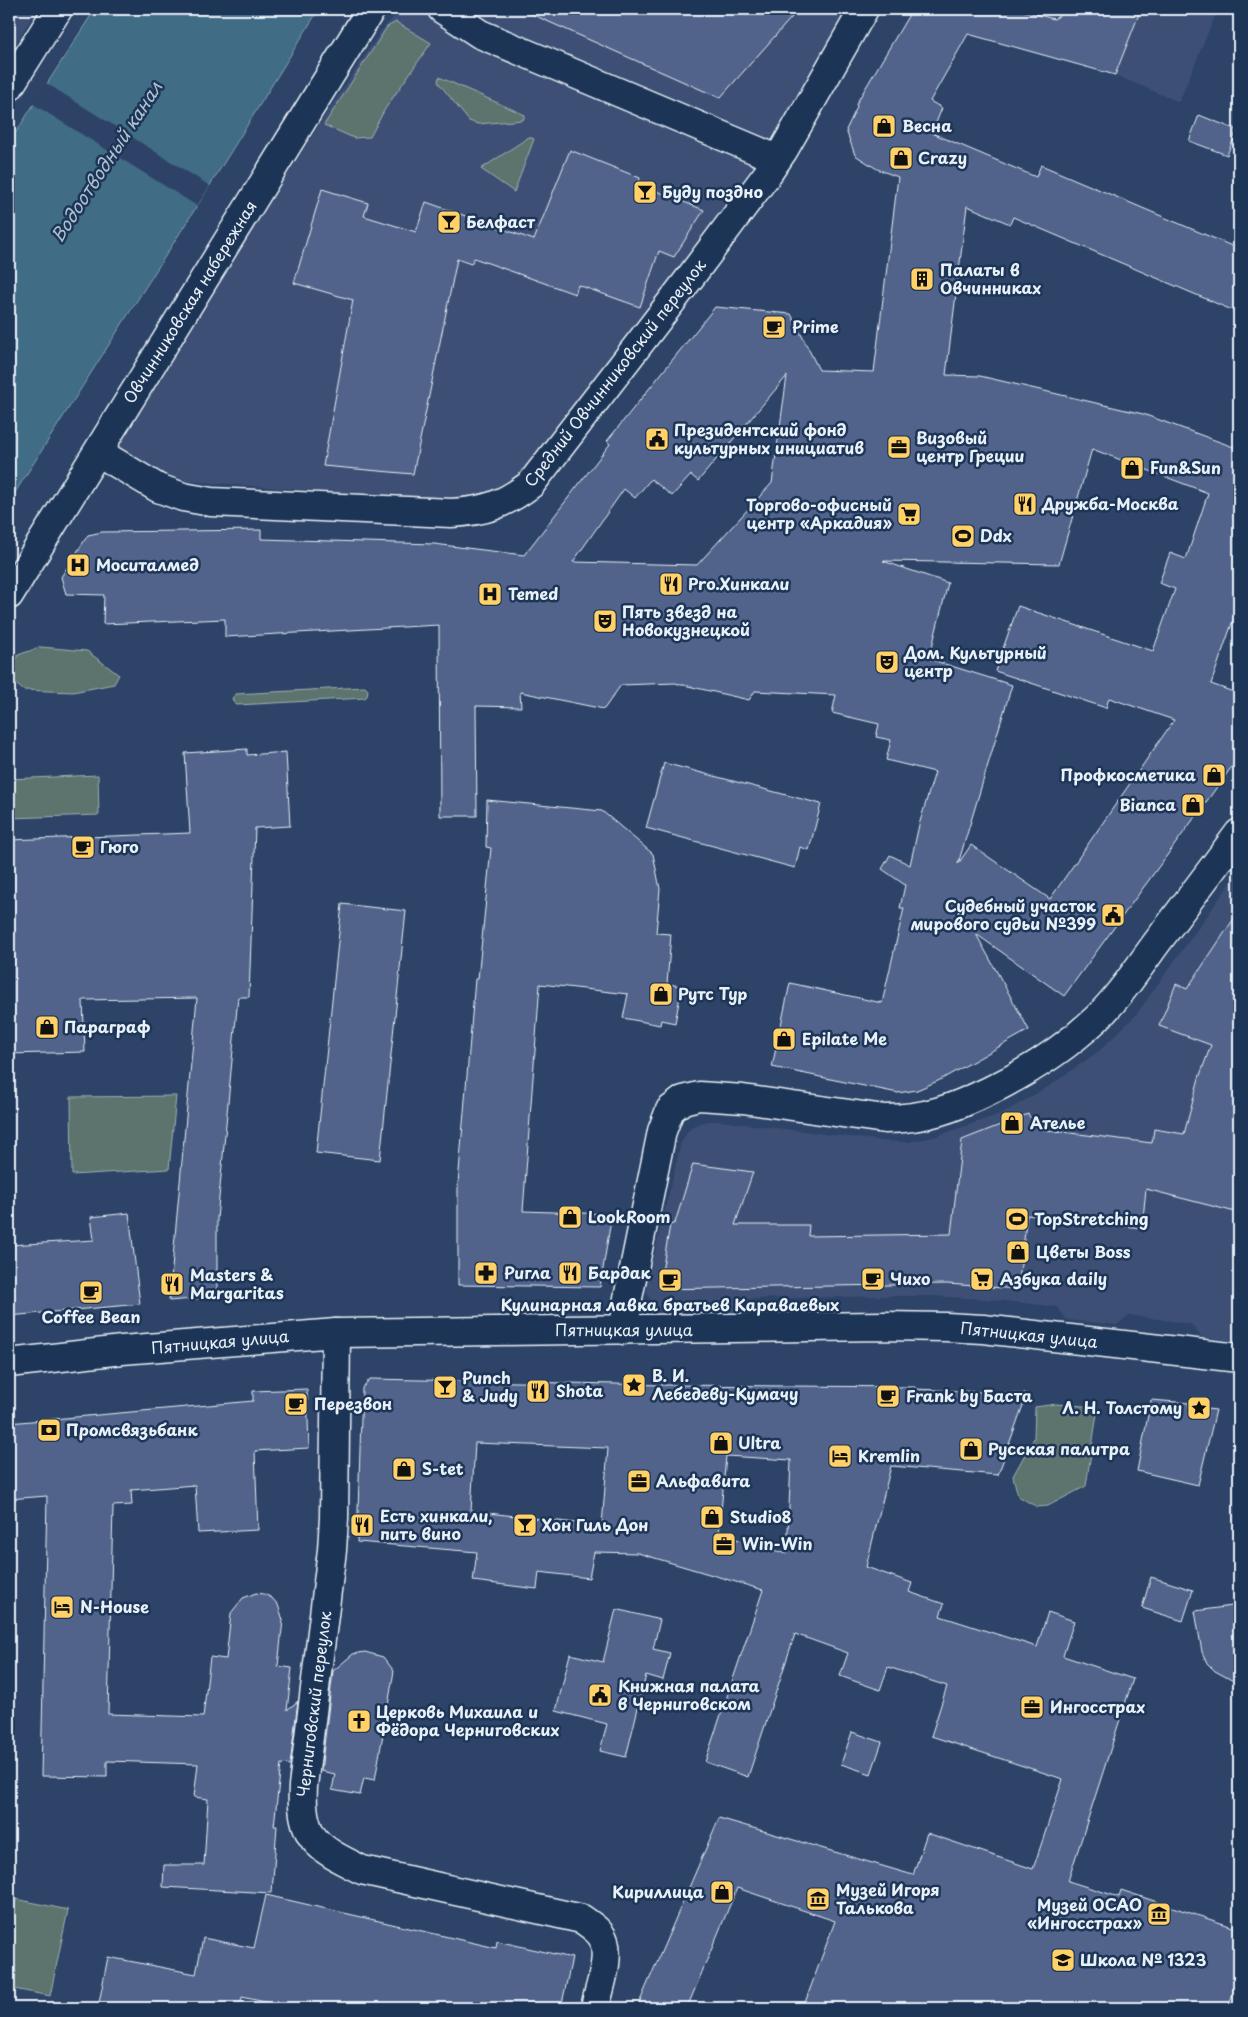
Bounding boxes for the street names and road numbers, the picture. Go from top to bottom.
street label: Овчинниковская набережная [117,195,262,408]
street label: Средний Овчинниковский переулок [518,253,711,491]
street label: Пятницкая улица [959,1315,1099,1353]
street label: Пятницкая улица [555,1317,693,1341]
street label: Пятницкая улица [150,1323,290,1359]
street label: Черниговский переулок [290,1609,336,1798]

